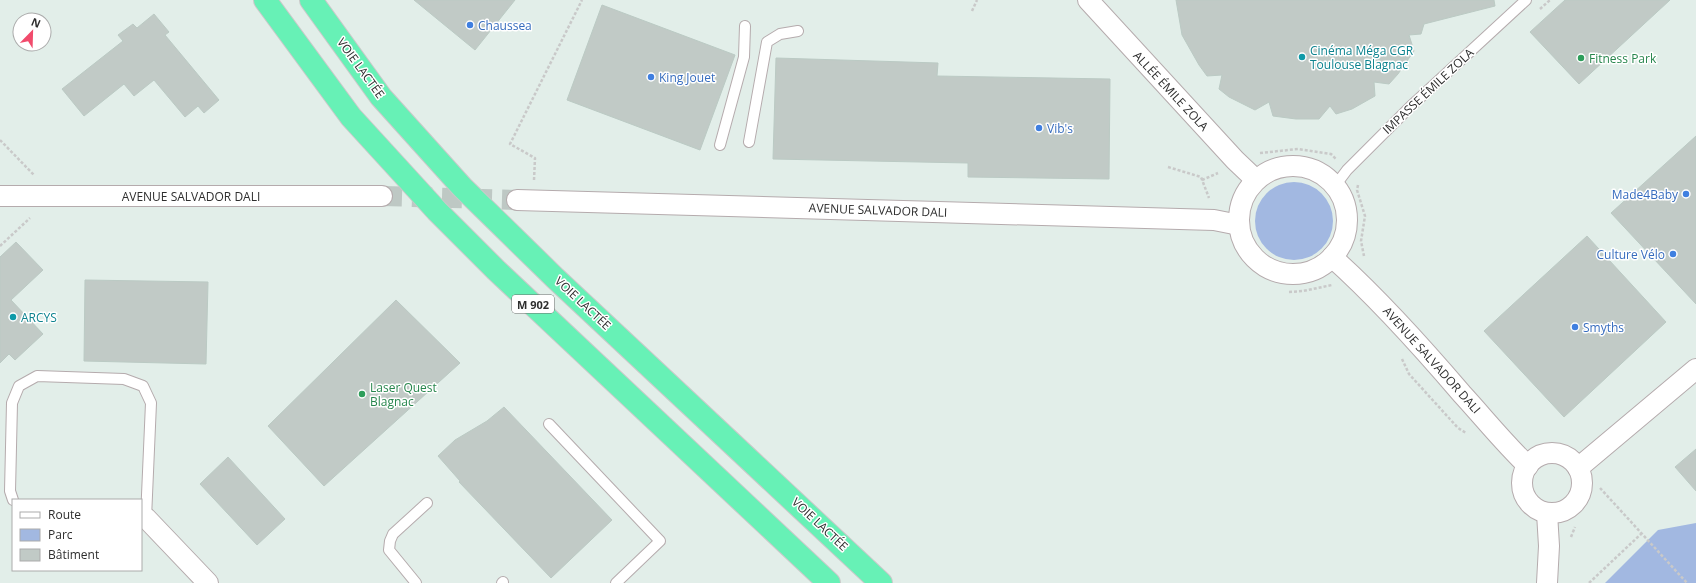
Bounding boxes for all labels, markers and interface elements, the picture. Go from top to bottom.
north arrow [12,12,52,52]
text: N [29,14,43,31]
place label: Chaussea [478,17,532,34]
marker: Chaussea [465,20,475,30]
street label: VOIE LACTÉE [333,34,389,102]
place label: Cinéma Méga CGR Toulouse Blagnac [1310,42,1414,73]
street label: IMPASSE ÉMILE ZOLA [1379,44,1478,138]
street label: ALLÉE ÉMILE ZOLA [1129,47,1213,135]
place label: Fitness Park [1589,50,1657,67]
marker: Cinéma Méga CGR Toulouse Blagnac [1297,52,1307,62]
marker: Fitness Park [1576,53,1586,63]
place label: King Jouet [659,69,715,86]
marker: King Jouet [646,72,656,82]
place label: Vib's [1047,120,1073,137]
marker: Vib's [1034,123,1044,133]
place label: Made4Baby [1612,186,1679,203]
street label: AVENUE SALVADOR DALI [122,188,260,205]
marker: Made4Baby [1681,189,1691,199]
street label: AVENUE SALVADOR DALI [808,199,948,221]
place label: Culture Vélo [1597,246,1665,263]
marker: Culture Vélo [1668,249,1678,259]
street label: VOIE LACTÉE [551,273,615,333]
road number: M 902 [512,295,554,313]
street label: AVENUE SALVADOR DALI [1379,303,1485,417]
place label: ARCYS [21,309,57,326]
marker: ARCYS [8,312,18,322]
place label: Smyths [1583,319,1624,336]
marker: Smyths [1570,322,1580,332]
place label: Laser Quest Blagnac [370,379,437,410]
marker: Laser Quest Blagnac [357,389,367,399]
street label: VOIE LACTÉE [788,494,852,554]
legend [12,499,142,571]
text: Route [48,506,81,523]
text: Parc [48,526,73,543]
text: Bâtiment [48,546,99,563]

